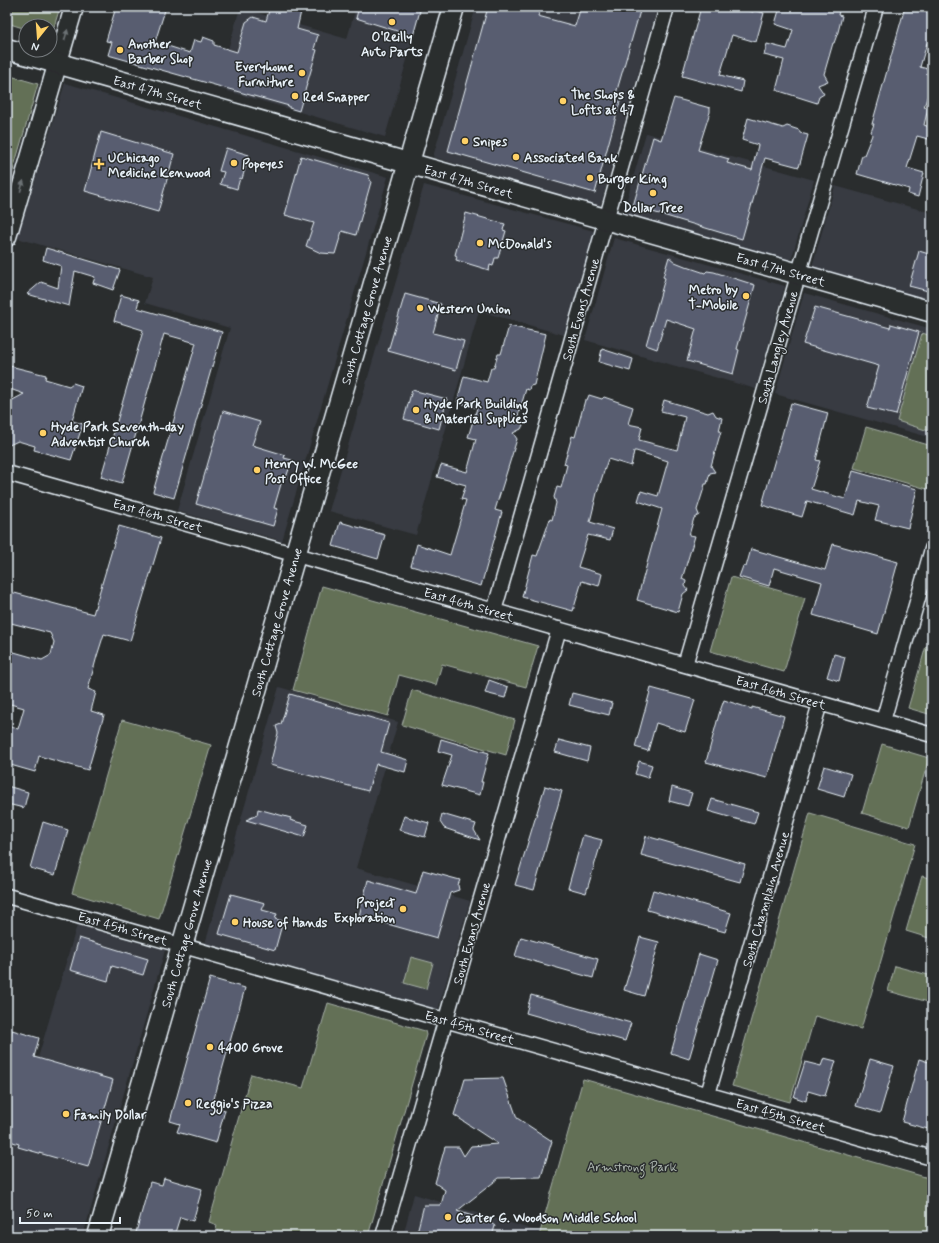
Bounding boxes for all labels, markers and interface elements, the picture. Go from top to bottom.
marker: O'Reilly Auto Parts [387,17,397,27]
north arrow [18,18,58,58]
one-way arrow [63,29,69,41]
place label: O'Reilly Auto Parts [361,29,423,61]
place label: Another Barber Shop [128,36,193,68]
text: N [30,39,41,54]
marker: Another Barber Shop [115,45,125,55]
place label: Everyhome Furniture [235,59,295,91]
marker: Everyhome Furniture [297,68,307,78]
street label: East 47th Street [111,73,205,114]
place label: The Shops & Lofts at 47 [571,87,635,119]
place label: Red Snapper [303,89,370,106]
marker: Red Snapper [290,91,300,101]
marker: The Shops & Lofts at 47 [558,96,568,106]
place label: Snipes [473,134,507,151]
marker: Snipes [460,136,470,146]
place label: UChicago Medicine Kenwood [108,150,211,182]
place label: Associated Bank [524,150,619,167]
marker: Associated Bank [511,152,521,162]
place label: Popeyes [242,156,283,173]
marker: UChicago Medicine Kenwood [93,158,105,170]
marker: Popeyes [229,158,239,168]
street label: East 47th Street [422,162,516,203]
place label: Burger King [598,171,667,190]
marker: Burger King [585,173,595,183]
one-way arrow [19,180,25,192]
marker: Dollar Tree [648,188,658,198]
place label: Dollar Tree [623,200,683,217]
street label: South Cottage Grove Avenue [338,234,397,387]
place label: McDonald's [488,236,552,253]
marker: McDonald's [475,238,485,248]
street label: East 47th Street [734,250,828,291]
street label: South Evans Avenue [559,256,604,363]
place label: Metro by T-Mobile [689,282,738,314]
street label: South Langley Avenue [754,289,804,406]
marker: Metro by T-Mobile [741,291,751,301]
place label: Western Union [427,301,511,318]
marker: Western Union [415,303,425,313]
place label: Hyde Park Building & Material Supplies [424,396,528,428]
marker: Hyde Park Building & Material Supplies [411,405,421,415]
place label: Hyde Park Seventh-day Adventist Church [51,419,184,451]
marker: Hyde Park Seventh-day Adventist Church [38,428,48,438]
place label: Henry W. McGee Post Office [265,456,358,488]
marker: Henry W. McGee Post Office [252,465,262,475]
street label: East 46th Street [111,495,205,538]
street label: South Cottage Grove Avenue [248,546,307,699]
street label: East 46th Street [422,584,516,627]
street label: East 46th Street [734,672,828,715]
street label: South Champlain Avenue [739,830,794,969]
street label: South Cottage Grove Avenue [158,857,217,1010]
street label: South Evans Avenue [450,880,495,987]
place label: Project Exploration [334,895,395,927]
marker: Project Exploration [398,904,408,914]
street label: East 45th Street [76,909,170,950]
place label: House of Hands [243,915,327,932]
marker: House of Hands [230,917,240,927]
street label: East 45th Street [423,1008,517,1049]
place label: 4400 Grove [218,1040,284,1057]
marker: 4400 Grove [205,1042,215,1052]
place label: Reggio's Pizza [196,1096,272,1116]
street label: East 45th Street [734,1096,828,1137]
marker: Reggio's Pizza [183,1098,193,1108]
place label: Family Dollar [74,1107,147,1124]
marker: Family Dollar [61,1109,71,1119]
park label: Armstrong Park [587,1159,678,1178]
scale bar [20,1199,120,1225]
text: 50 m [26,1206,53,1222]
place label: Carter G. Woodson Middle School [456,1210,637,1227]
marker: Carter G. Woodson Middle School [443,1212,453,1222]

